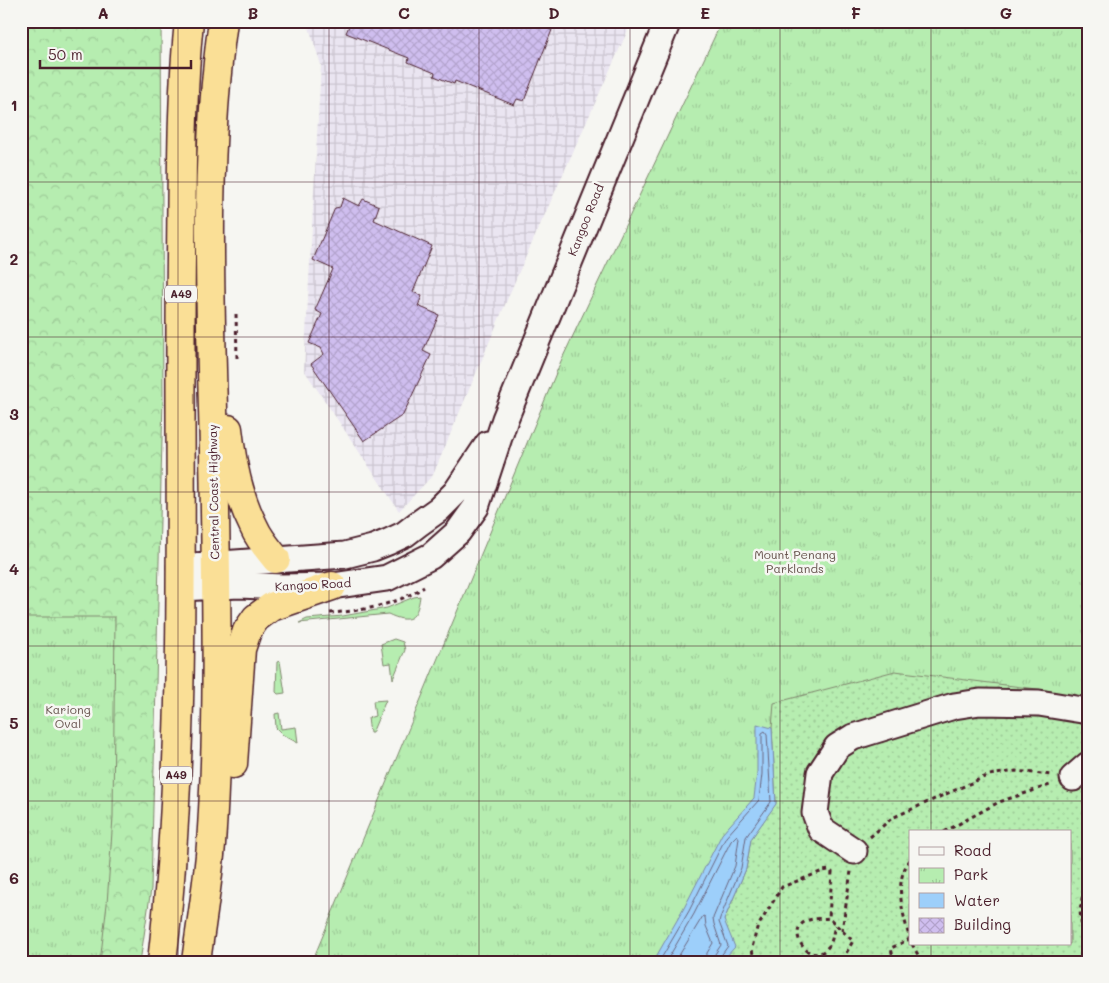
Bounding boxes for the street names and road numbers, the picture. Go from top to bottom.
street label: Kangoo Road [563,181,607,258]
road number: A49 [165,286,197,302]
street label: Central Coast Highway [204,424,222,560]
street label: Kangoo Road [274,574,352,594]
road number: A49 [160,766,192,784]

